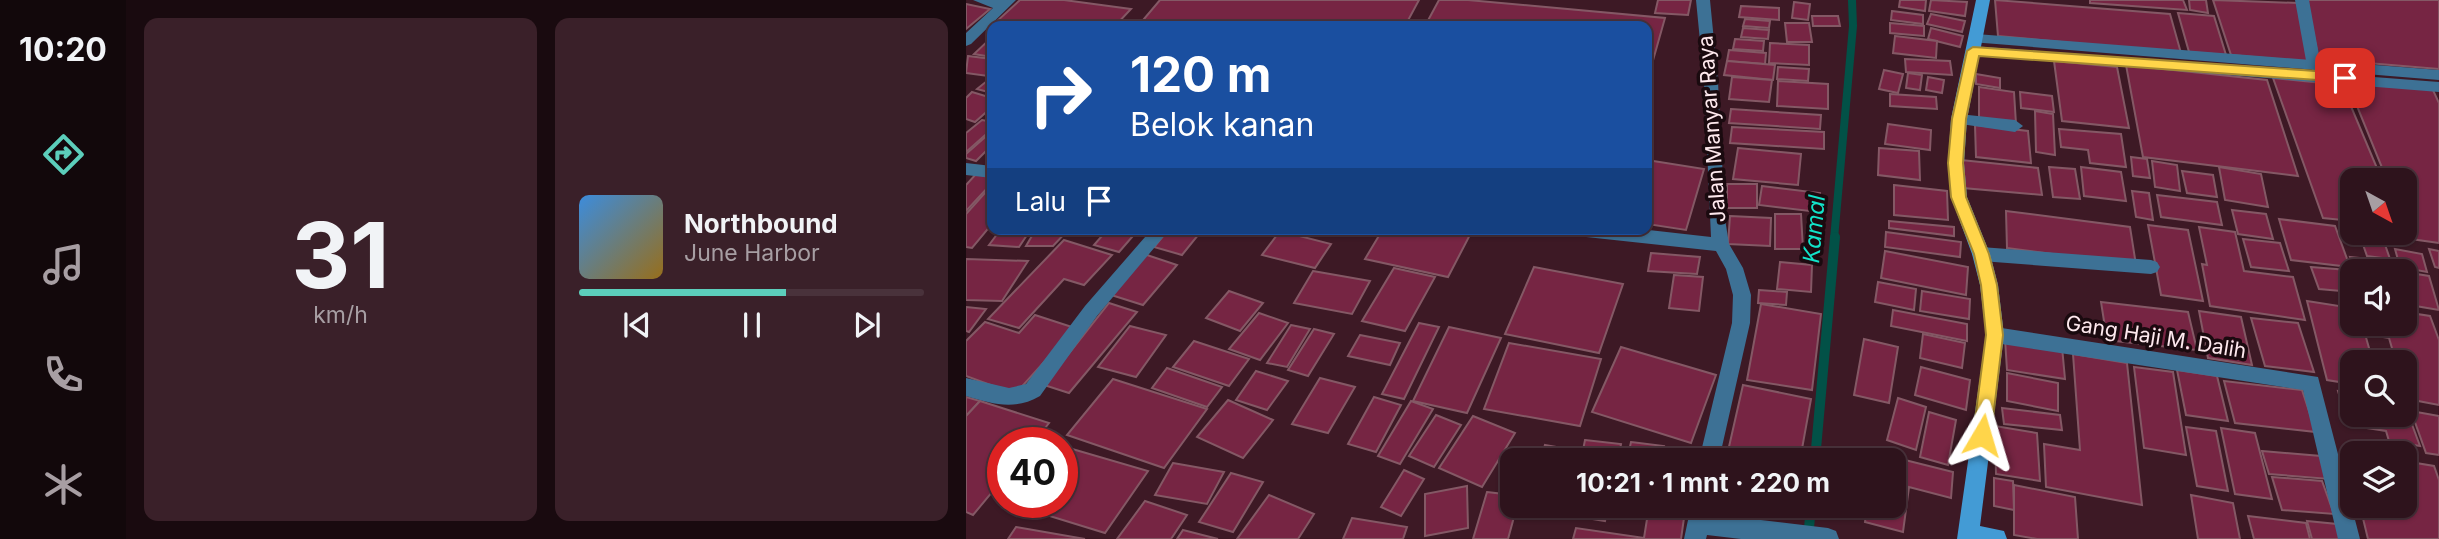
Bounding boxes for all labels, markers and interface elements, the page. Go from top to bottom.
text: 10:20 [19,30,107,69]
street label: Jalan Manyar Raya [1692,35,1731,223]
text: 120 m [1130,45,1271,104]
pin [2315,48,2375,108]
icon: right [1015,49,1106,140]
icon: arrive [2326,59,2364,97]
text: Belok kanan [1130,105,1314,144]
icon: directions [39,130,88,179]
north arrow [2340,168,2417,245]
map controls [2340,168,2417,518]
icon: arrive [1080,182,1118,220]
text: Lalu [1015,186,1066,217]
water label: Kamal [1797,193,1831,264]
text: 31 [292,200,389,310]
text: Northbound [684,208,838,239]
text: June Harbor [684,239,820,267]
icon: music [39,240,88,289]
button: sound [2340,259,2417,336]
text: km/h [313,301,368,329]
icon: previous [618,306,656,344]
icon: pause [733,306,771,344]
icon: next [848,306,886,344]
street label: Gang Haji M. Dalih [2064,310,2248,363]
icon: phone [39,350,88,399]
button: search [2340,350,2417,427]
position arrow [1945,398,2019,472]
speed limit sign: 40 [987,427,1078,518]
button: layers [2340,441,2417,518]
icon: climate [39,460,88,509]
text: 10:21 · 1 mnt · 220 m [1576,467,1830,498]

